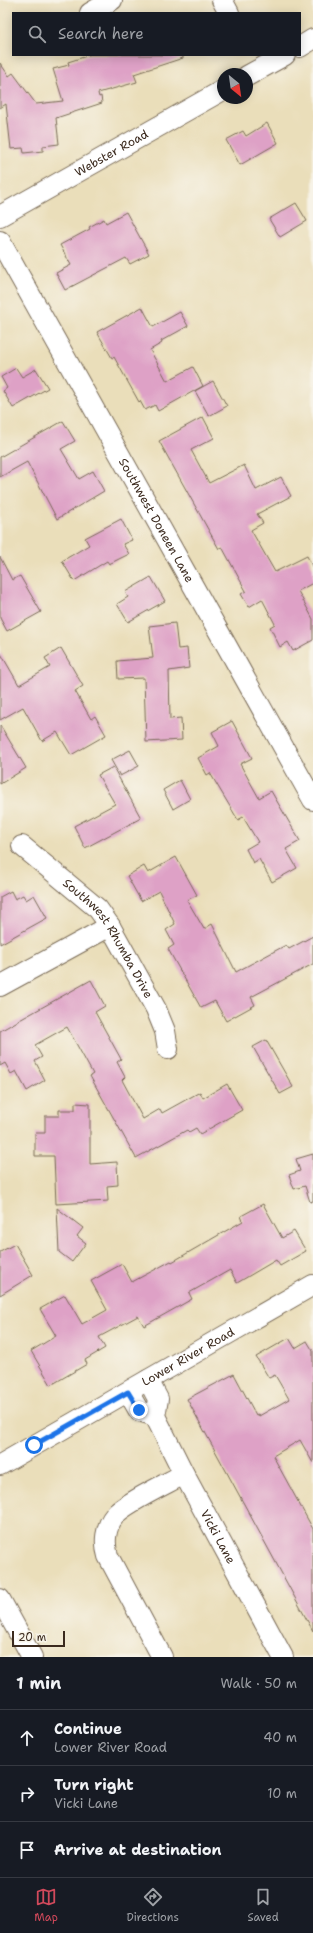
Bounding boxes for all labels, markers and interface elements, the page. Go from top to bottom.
search box [12,12,301,56]
icon: search [26,23,48,45]
text: Search here [58,24,144,44]
north arrow [217,68,253,104]
street label: Webster Road [72,126,151,180]
street label: Southwest Doneen Lane [115,455,198,585]
street label: Southwest Rhumba Drive [59,875,157,1001]
street label: Lower River Road [139,1324,238,1390]
route end [130,1401,148,1419]
route start [25,1436,43,1454]
street label: Vicki Lane [197,1507,239,1567]
scale bar [12,1629,65,1648]
text: 20 m [18,1630,46,1645]
text: 1 min [16,1672,61,1694]
text: Walk · 50 m [220,1675,297,1692]
text: Continue [54,1719,122,1739]
icon: ahead [16,1727,38,1749]
text: 40 m [263,1729,297,1746]
text: Lower River Road [54,1739,167,1756]
text: Turn right [54,1775,134,1795]
icon: right [16,1783,38,1805]
text: 10 m [267,1785,297,1802]
text: Vicki Lane [54,1795,118,1812]
icon: arrive [16,1839,38,1861]
text: Arrive at destination [54,1840,222,1860]
tab: Map [34,1886,58,1925]
tab: Directions [126,1886,179,1925]
tab: Saved [247,1886,279,1925]

